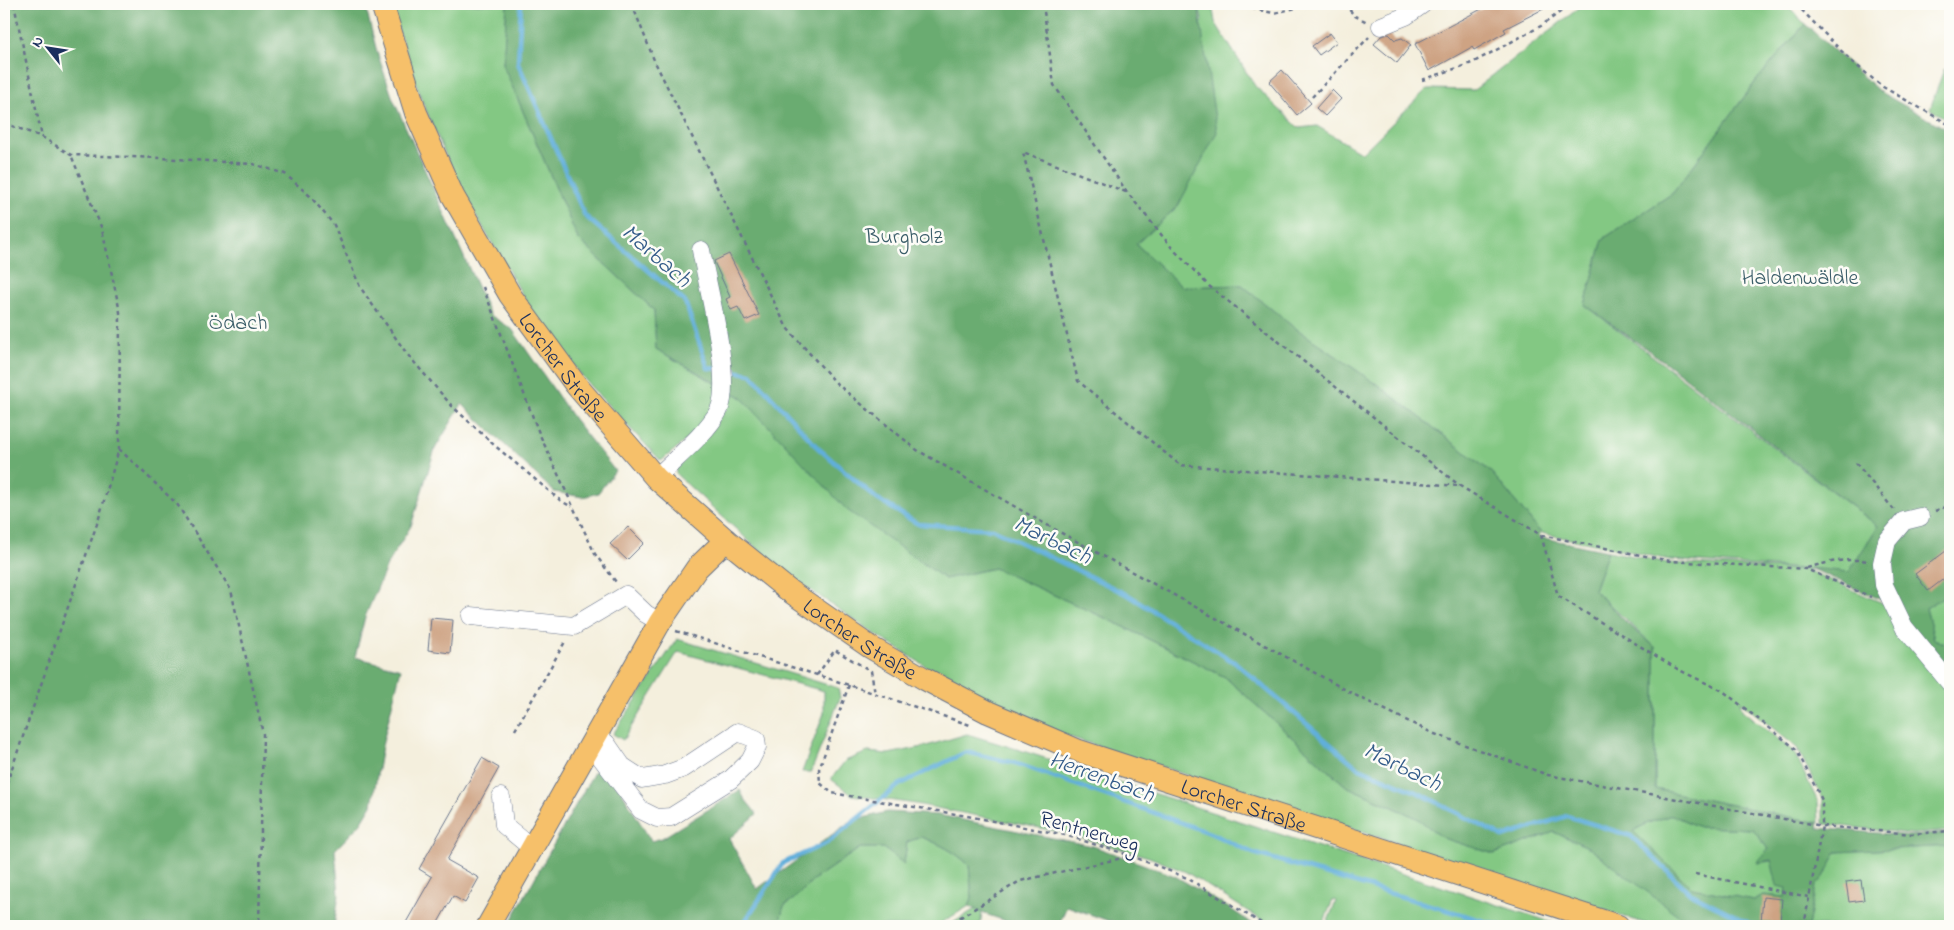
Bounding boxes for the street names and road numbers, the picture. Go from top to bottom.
street label: Lorcher Straße [509,307,614,430]
street label: Lorcher Straße [795,592,922,690]
street label: Lorcher Straße [1176,772,1310,843]
street label: Rentnerweg [1035,803,1143,863]

